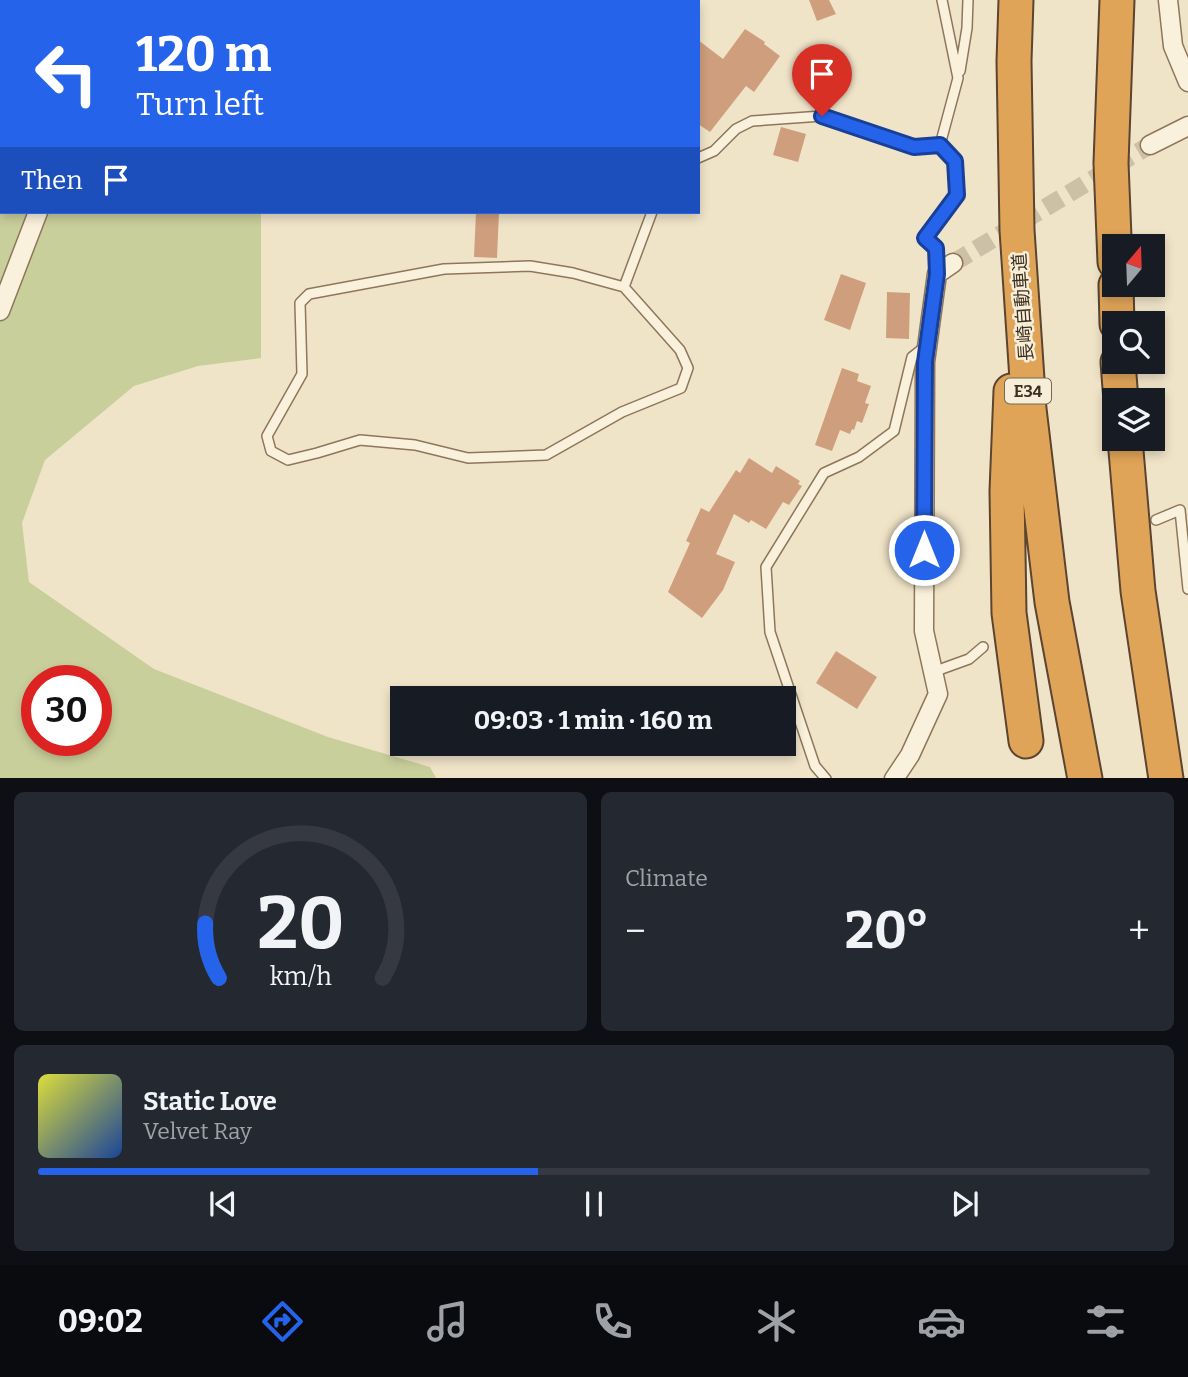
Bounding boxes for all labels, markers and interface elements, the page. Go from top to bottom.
text: 120 m [136,25,271,84]
icon: left [21,28,112,119]
pin [792,44,852,116]
icon: arrive [803,55,841,93]
text: Turn left [136,85,264,123]
icon: arrive [97,161,135,199]
text: Then [21,165,83,196]
north arrow [1102,234,1166,298]
map controls [1102,234,1165,451]
street label: 長崎自動車道 [1008,252,1038,362]
button: search [1102,311,1165,374]
road number: E34 [1005,378,1051,404]
button: layers [1102,388,1165,451]
position arrow [887,513,961,587]
speed limit sign: 30 [21,665,112,756]
text: 09:03 · 1 min · 160 m [474,705,712,736]
text: Climate [625,864,708,892]
text: 20 [257,880,344,967]
text: 20° [845,899,929,962]
text: − [625,908,646,954]
text: + [1128,908,1150,954]
text: km/h [270,961,332,991]
text: Static Love [143,1086,277,1117]
text: Velvet Ray [143,1117,252,1145]
icon: previous [204,1185,242,1223]
icon: pause [575,1185,613,1223]
icon: next [946,1185,984,1223]
icon: directions [258,1297,307,1346]
icon: music [423,1297,472,1346]
icon: phone [588,1297,637,1346]
icon: climate [752,1297,801,1346]
icon: car [917,1297,966,1346]
icon: filters [1081,1297,1130,1346]
text: 09:02 [58,1302,143,1340]

